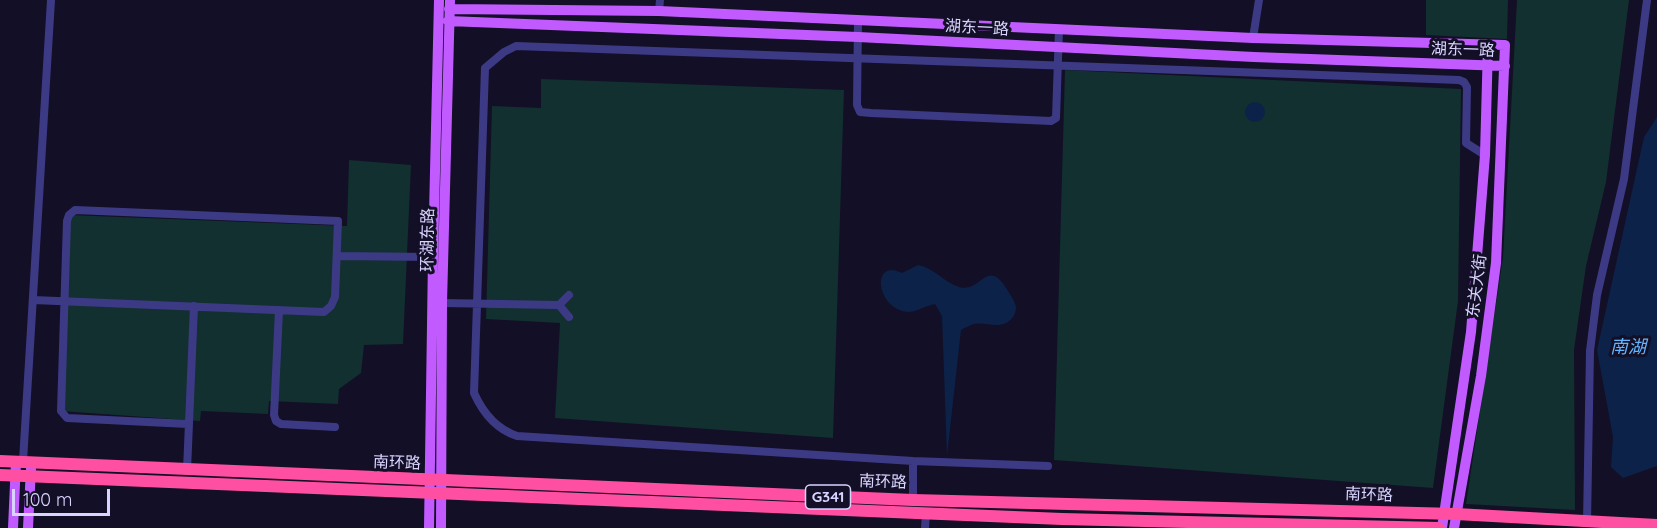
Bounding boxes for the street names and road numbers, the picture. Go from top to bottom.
street label: 湖东一路 [945,17,1009,39]
street label: 湖东一路 [1431,39,1495,61]
street label: 环湖东路 [418,208,438,272]
street label: 东关大街 [1464,253,1490,319]
street label: 南环路 [373,453,421,473]
street label: 南环路 [859,472,907,492]
road number: G341 [806,485,850,509]
street label: 南环路 [1345,485,1393,505]

